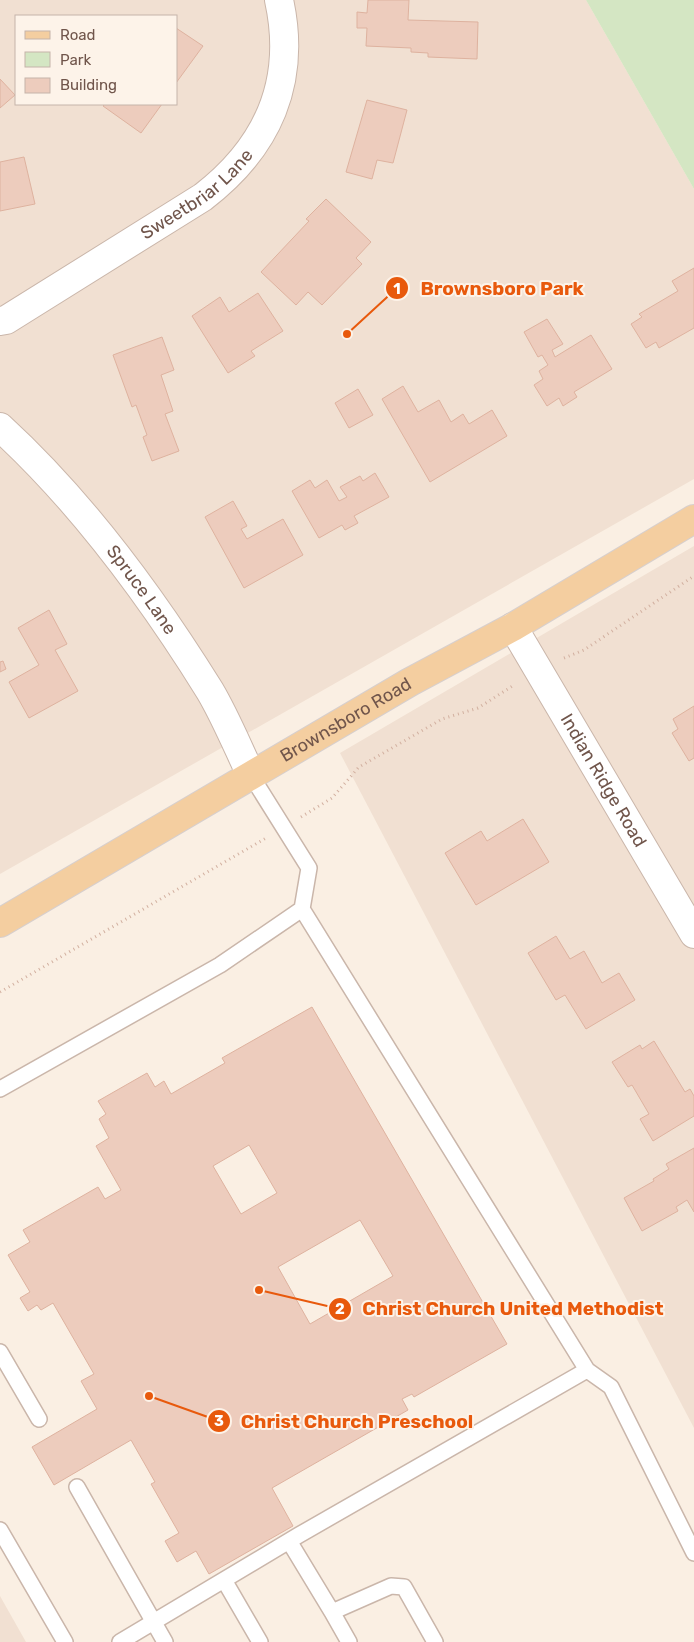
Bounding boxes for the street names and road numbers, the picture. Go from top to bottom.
street label: Sweetbriar Lane [137,145,258,244]
street label: Spruce Lane [102,540,181,639]
street label: Brownsboro Road [276,673,415,767]
street label: Indian Ridge Road [556,710,651,851]

